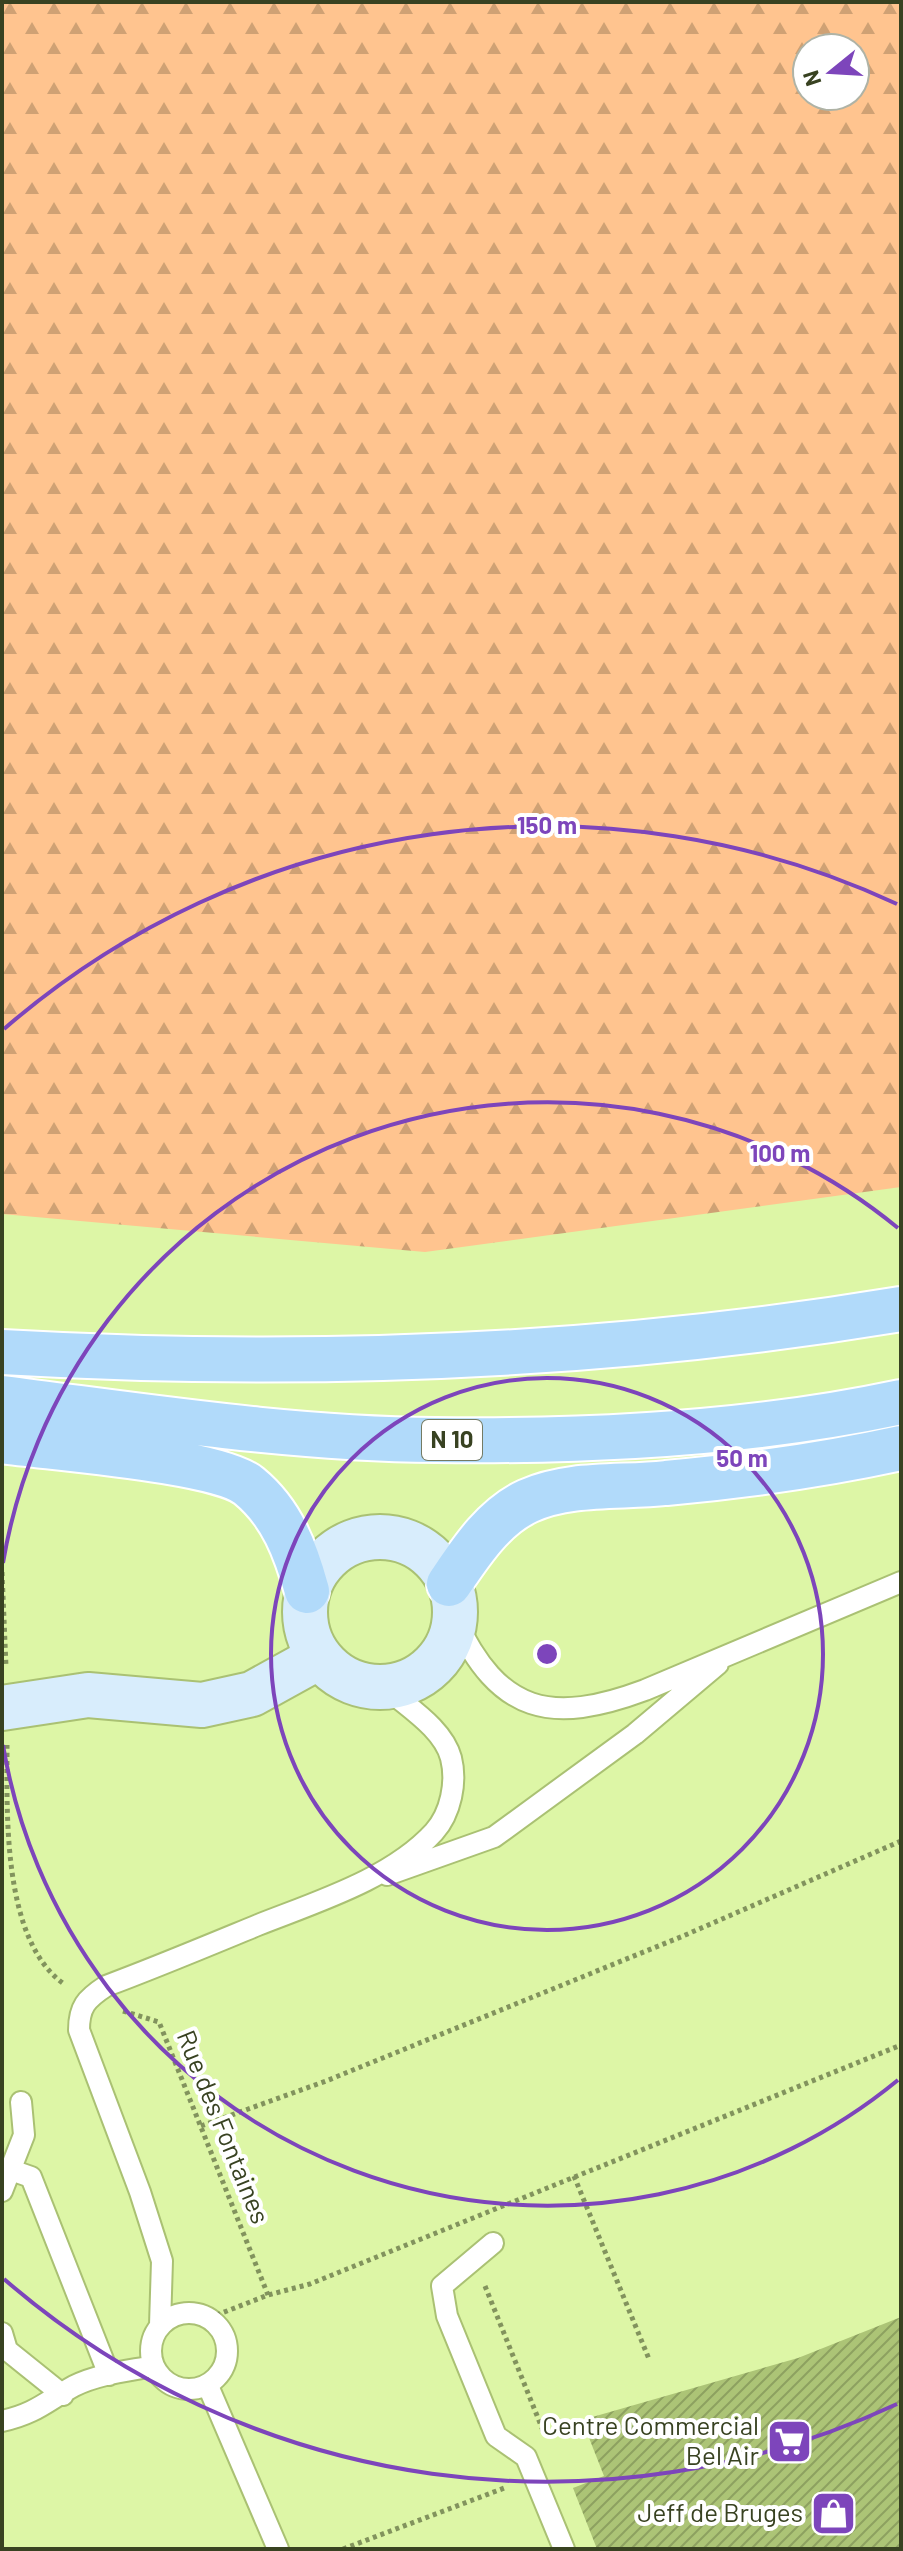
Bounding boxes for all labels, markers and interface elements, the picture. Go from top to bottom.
north arrow [791,32,871,112]
text: N [796,68,826,89]
text: 150 m [517,810,577,839]
text: 100 m [750,1138,810,1167]
road number: N 10 [422,1420,482,1460]
text: 50 m [716,1443,768,1472]
centre of rings [533,1640,561,1668]
street label: Rue des Fontaines [171,2025,277,2228]
place label: Centre Commercial Bel Air [542,2409,760,2470]
supermarket icon: Centre Commercial Bel Air [766,2417,814,2465]
shop icon: Jeff de Bruges [810,2489,858,2537]
place label: Jeff de Bruges [638,2496,803,2527]

